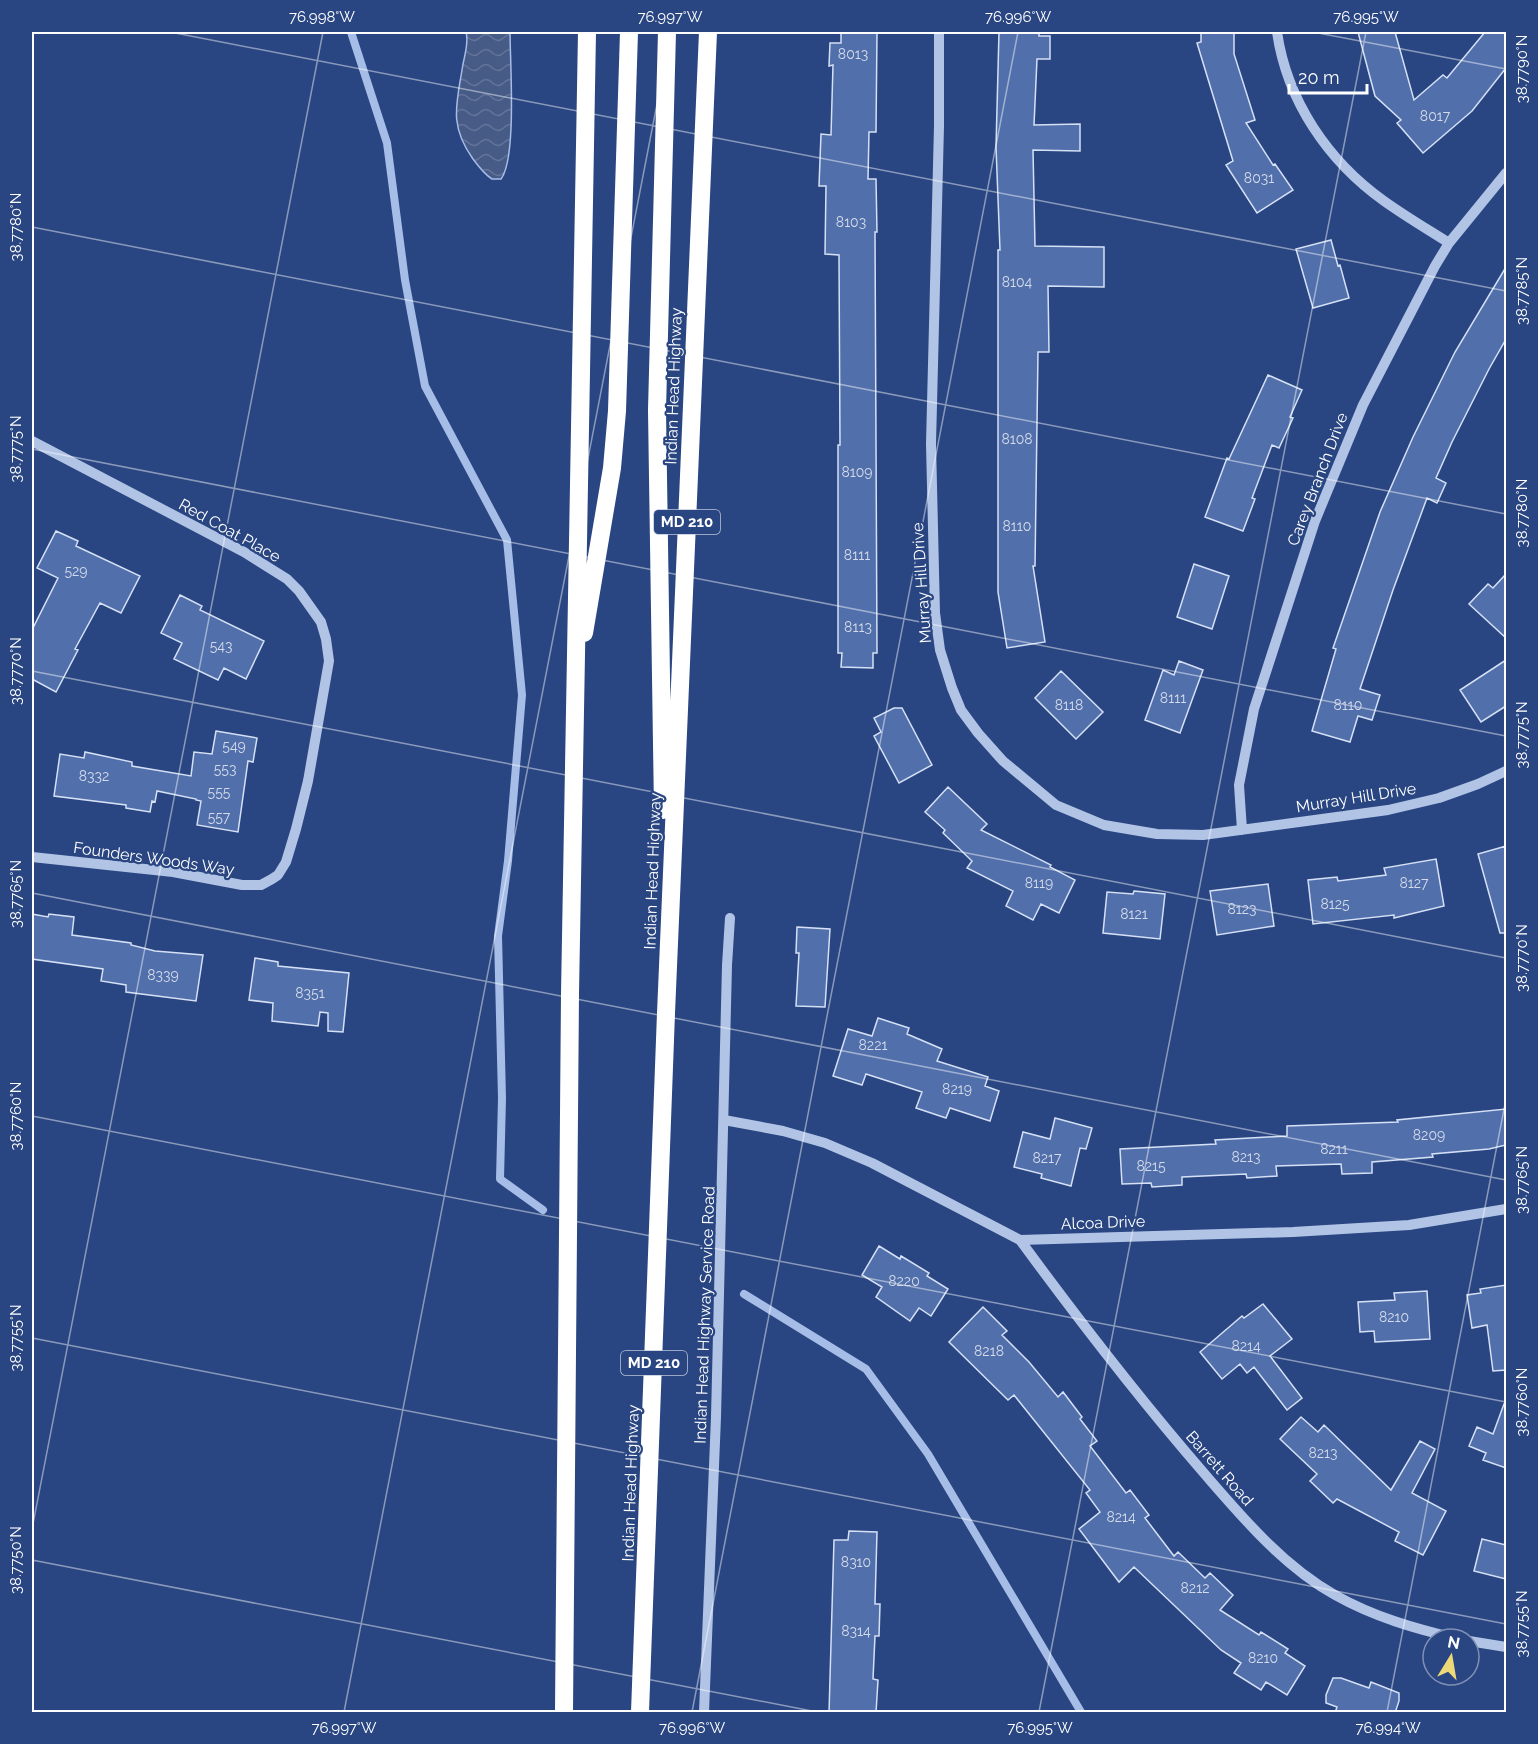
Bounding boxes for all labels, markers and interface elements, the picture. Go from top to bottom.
text: 76.998°W [289,8,355,26]
text: 76.997°W [637,8,703,26]
text: 76.996°W [985,8,1051,26]
text: 76.995°W [1333,8,1399,26]
text: 38.7790°N [1513,35,1531,103]
house number: 8013 [838,46,868,62]
scale bar [1289,57,1367,95]
text: 20 m [1298,67,1340,88]
house number: 8017 [1420,108,1451,124]
house number: 8031 [1244,170,1274,186]
text: 38.7780°N [7,193,25,261]
house number: 8103 [836,214,866,230]
text: 38.7785°N [1513,257,1531,325]
house number: 8104 [1002,274,1033,290]
street label: Indian Head Highway [661,307,686,465]
street label: Carey Branch Drive [1283,410,1352,548]
text: 38.7775°N [7,416,25,482]
house number: 8108 [1001,431,1033,447]
house number: 8109 [841,464,873,480]
text: 38.7780°N [1513,479,1531,547]
street label: Red Coat Place [176,495,284,566]
road number: MD 210 [654,510,720,534]
house number: 8110 [1003,518,1031,534]
street label: Murray Hill Drive [908,522,935,644]
house number: 8111 [844,547,870,563]
house number: 529 [64,563,88,579]
house number: 8113 [844,619,872,635]
text: 38.7770°N [7,637,25,705]
house number: 543 [210,638,232,654]
house number: 8111 [1160,690,1186,706]
house number: 8118 [1055,697,1083,713]
house number: 8110 [1334,697,1362,713]
text: 38.7775°N [1513,702,1531,768]
house number: 549 [222,738,246,754]
house number: 553 [214,761,236,777]
house number: 8332 [79,768,109,784]
street label: Murray Hill Drive [1295,779,1417,816]
house number: 555 [208,784,231,800]
street label: Indian Head Highway [640,792,665,950]
house number: 557 [208,809,231,825]
street label: Founders Woods Way [72,838,236,879]
text: 38.7765°N [7,860,25,928]
house number: 8119 [1025,875,1053,891]
house number: 8127 [1399,875,1429,891]
house number: 8125 [1320,896,1350,912]
house number: 8123 [1227,901,1257,917]
house number: 8121 [1120,906,1148,922]
text: 38.7770°N [1513,924,1531,992]
house number: 8339 [147,967,179,983]
house number: 8351 [295,985,325,1001]
house number: 8221 [859,1037,887,1053]
house number: 8219 [942,1081,972,1097]
text: 38.7760°N [7,1082,25,1150]
house number: 8209 [1413,1127,1445,1143]
house number: 8211 [1320,1141,1348,1157]
text: 38.7765°N [1513,1146,1531,1214]
house number: 8213 [1231,1149,1261,1165]
house number: 8217 [1032,1150,1062,1166]
house number: 8215 [1136,1158,1166,1174]
street label: Indian Head Highway Service Road [691,1186,718,1444]
street label: Alcoa Drive [1061,1212,1146,1233]
house number: 8220 [888,1273,920,1289]
text: 38.7755°N [7,1304,25,1372]
house number: 8210 [1379,1309,1409,1325]
house number: 8214 [1231,1338,1261,1354]
house number: 8218 [974,1343,1004,1359]
road number: MD 210 [621,1351,687,1375]
text: 38.7760°N [1513,1368,1531,1436]
street label: Indian Head Highway [618,1404,643,1562]
street label: Barrett Road [1182,1427,1257,1510]
house number: 8213 [1308,1445,1338,1461]
house number: 8214 [1106,1509,1136,1525]
text: 38.7750°N [7,1526,25,1594]
house number: 8310 [841,1554,871,1570]
house number: 8212 [1181,1580,1209,1596]
text: 38.7755°N [1513,1590,1531,1658]
house number: 8314 [841,1623,871,1639]
north arrow [1421,1627,1481,1687]
text: N [1446,1632,1462,1653]
house number: 8210 [1248,1650,1278,1666]
text: 76.997°W [311,1719,377,1737]
text: 76.996°W [659,1719,725,1737]
text: 76.995°W [1007,1719,1073,1737]
text: 76.994°W [1355,1719,1421,1737]

